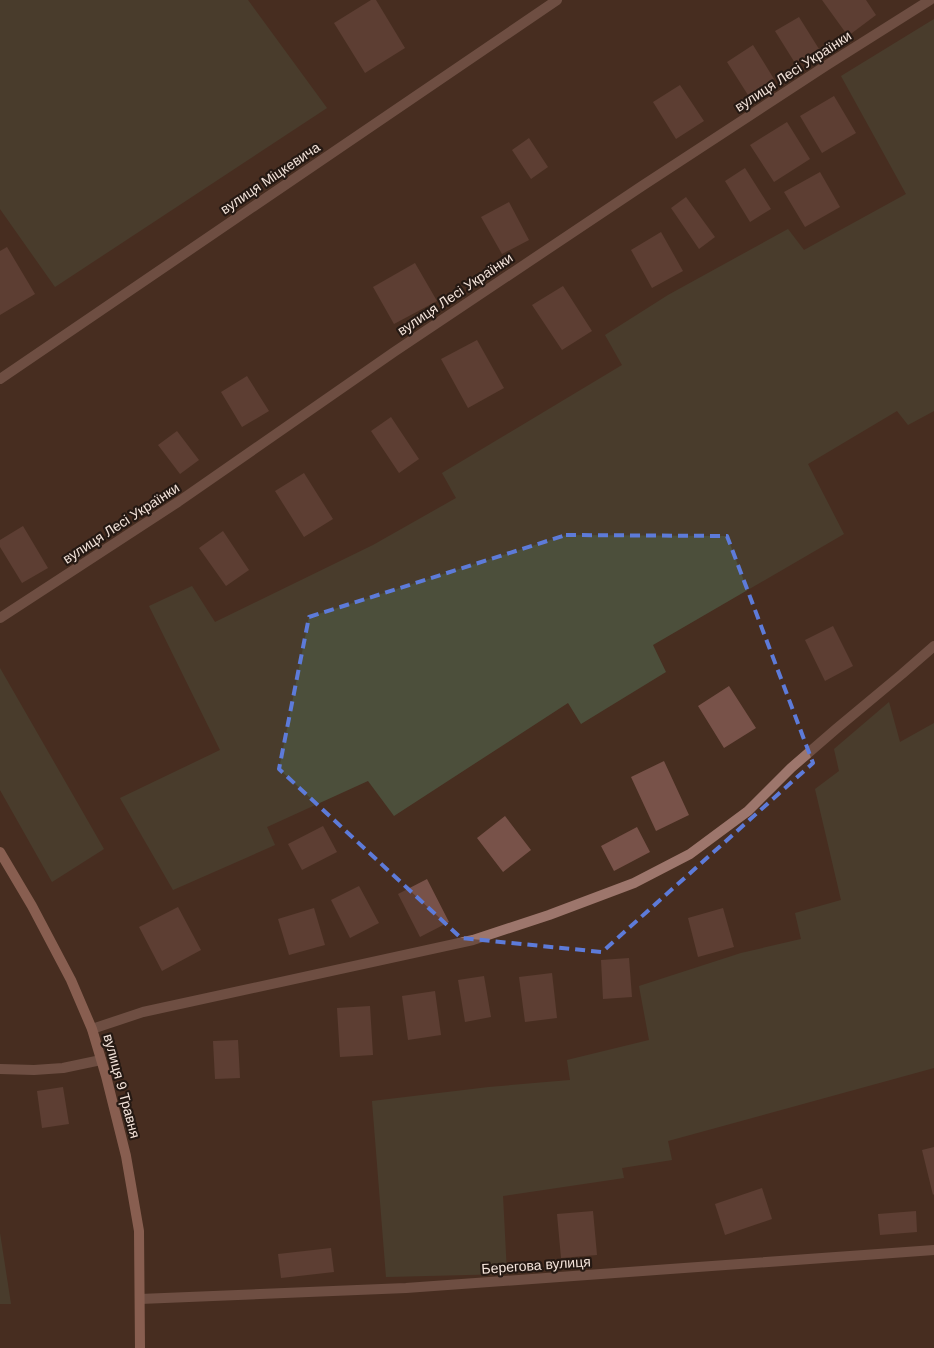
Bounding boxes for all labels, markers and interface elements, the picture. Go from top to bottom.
street label: вулиця Лесі Українки [732,27,854,115]
street label: вулиця Міцкевича [217,139,323,217]
street label: вулиця Лесі Українки [394,249,516,339]
street label: вулиця Лесі Українки [60,479,182,567]
street label: вулиця 9 Травня [100,1032,144,1140]
street label: Берегова вулиця [481,1253,591,1277]

